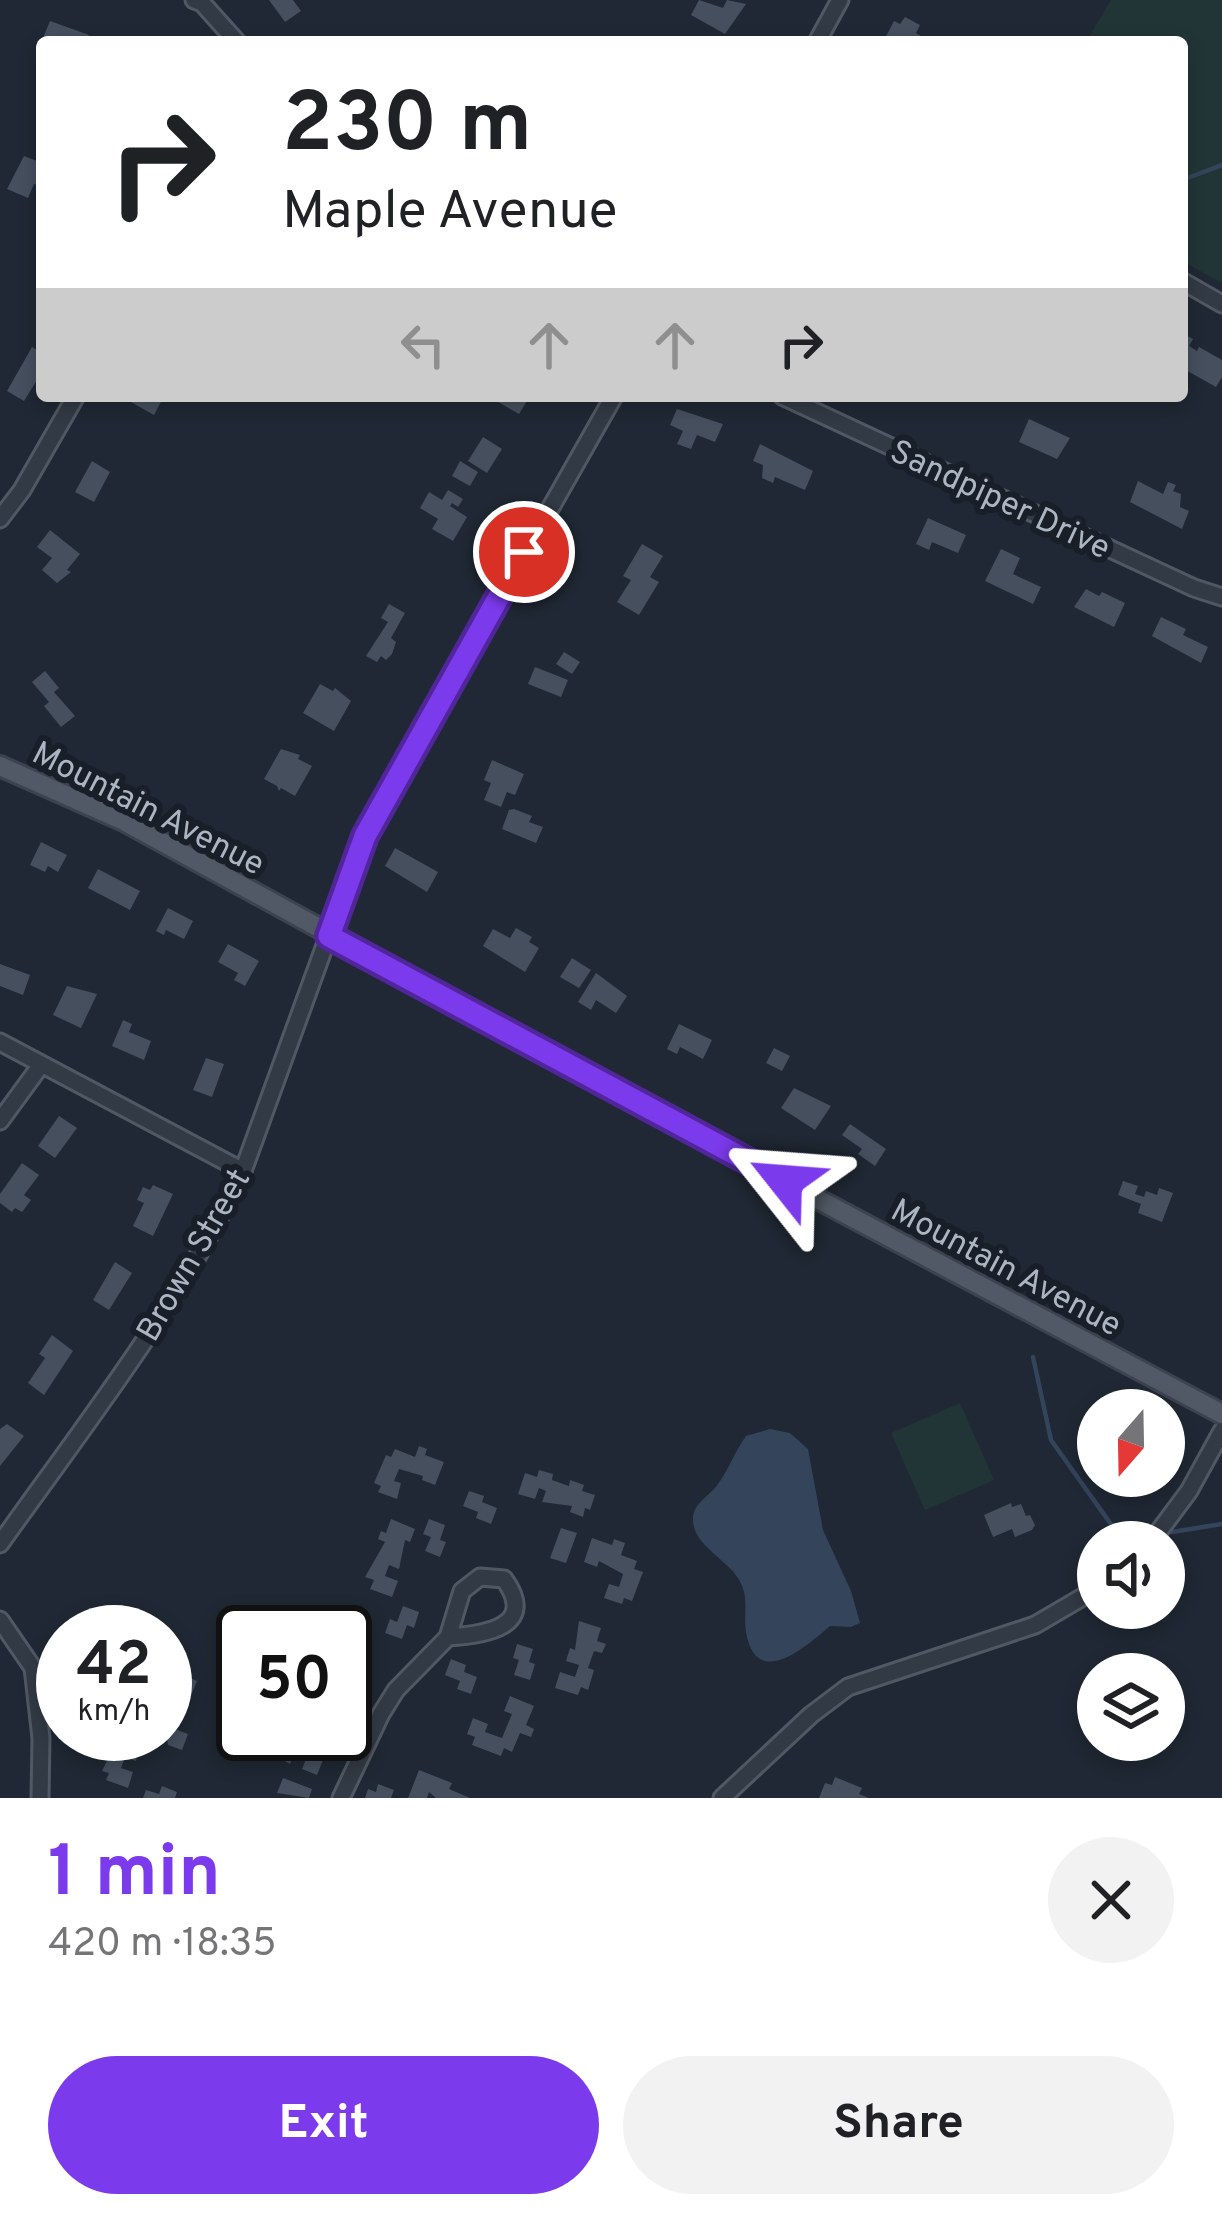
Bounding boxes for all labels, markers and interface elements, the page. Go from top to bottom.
text: 230 m [282,75,532,181]
icon: right [84,84,240,240]
text: Maple Avenue [282,179,618,248]
icon: left [390,312,456,378]
icon: ahead [516,312,582,378]
icon: ahead [642,312,708,378]
icon: right [768,312,834,378]
street label: Sandpiper Drive [882,432,1116,571]
pin [473,501,575,603]
icon: arrive [491,519,557,585]
street label: Mountain Avenue [24,734,270,887]
position arrow [722,1118,848,1244]
street label: Brown Street [129,1162,262,1350]
street label: Mountain Avenue [883,1191,1128,1348]
north arrow [1077,1389,1185,1497]
map controls [1077,1389,1185,1761]
button: sound [1077,1521,1185,1629]
speed limit sign: 50 [216,1605,372,1761]
text: 42 [76,1630,152,1706]
button: layers [1077,1653,1185,1761]
text: km/h [78,1694,150,1731]
text: 1 min [48,1830,221,1922]
button: close [1048,1837,1174,1963]
text: 420 m · 18:35 [48,1921,277,1970]
button: Exit [48,2056,599,2194]
button: Share [623,2056,1174,2194]

